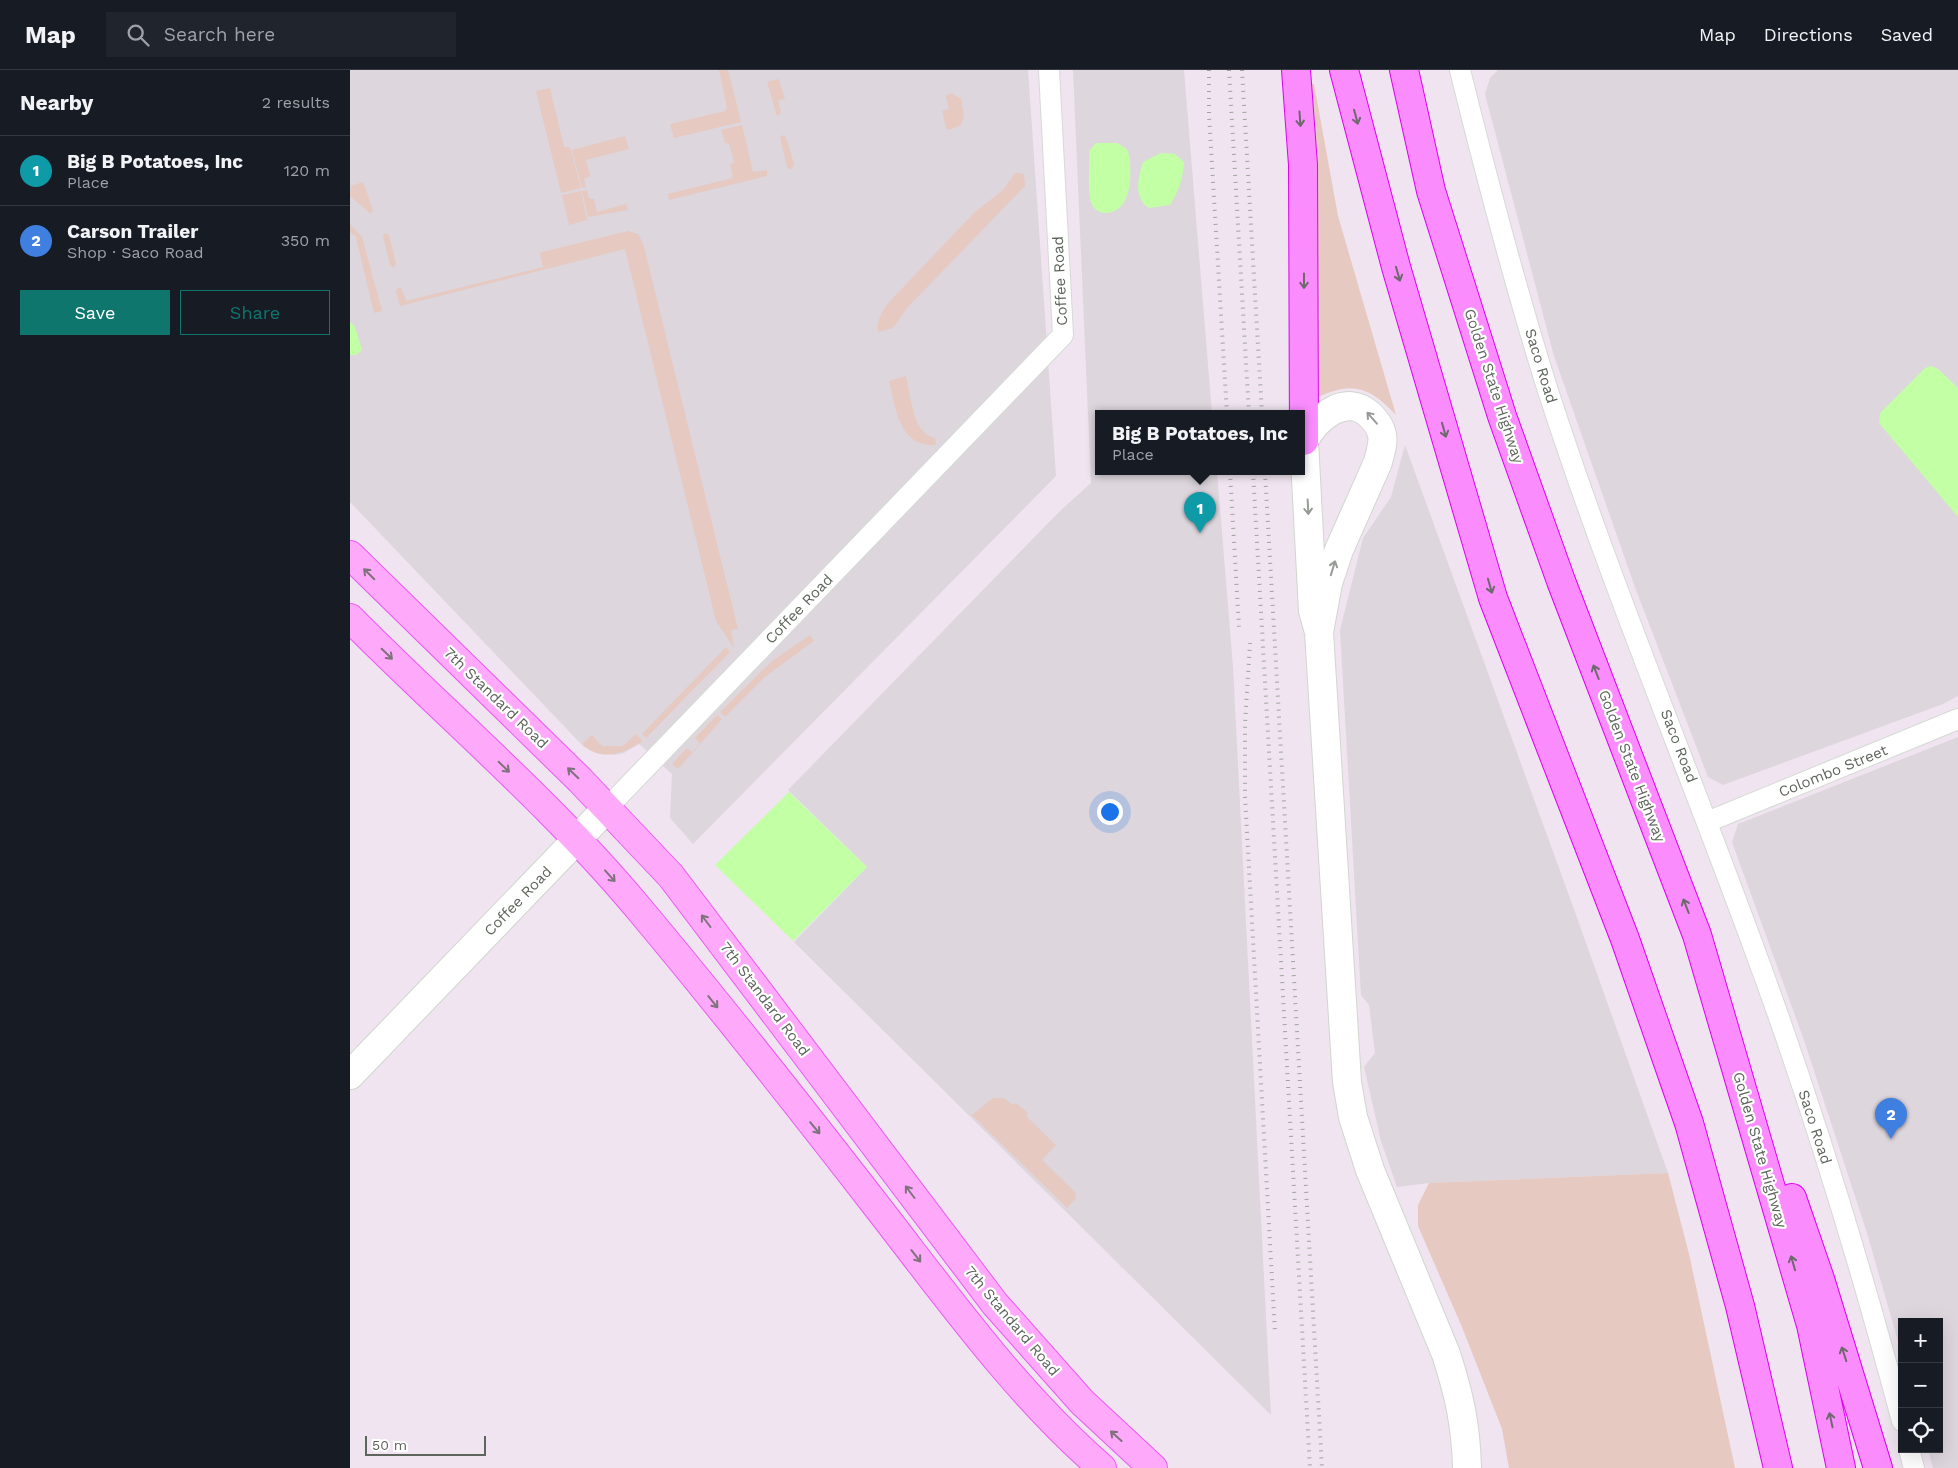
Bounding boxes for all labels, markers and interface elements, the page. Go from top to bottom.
search box [106,12,456,57]
text: Map [25,21,76,49]
icon: search [124,21,152,49]
text: Search here [164,23,275,46]
text: Map [1699,24,1736,45]
text: Directions [1764,24,1853,45]
text: Saved [1881,24,1933,45]
text: Nearby [20,90,93,115]
text: 2 results [262,93,330,112]
one-way arrow [1352,109,1361,125]
one-way arrow [1295,110,1304,126]
text: Big B Potatoes, Inc [67,150,243,173]
text: 1 [33,161,39,180]
text: 120 m [284,161,330,180]
text: Place [67,173,109,192]
text: Carson Trailer [67,220,198,243]
text: 2 [31,231,41,250]
text: 350 m [281,231,330,250]
street label: Coffee Road [1049,236,1071,326]
text: Shop · Saco Road [67,243,204,262]
one-way arrow [1393,266,1403,282]
one-way arrow [1299,272,1309,289]
button: Save [20,290,170,335]
button: Share [180,290,330,335]
street label: Golden State Highway [1461,306,1528,466]
street label: Saco Road [1521,327,1561,405]
popup [1095,410,1305,475]
one-way arrow [1366,412,1378,425]
text: Big B Potatoes, Inc [1112,422,1288,445]
one-way arrow [1439,422,1449,438]
text: Place [1112,445,1154,464]
pin: 1 [1184,492,1216,533]
one-way arrow [1303,499,1312,515]
one-way arrow [1328,560,1338,576]
one-way arrow [363,568,375,580]
street label: Coffee Road [761,570,837,648]
one-way arrow [1485,578,1495,594]
street label: 7th Standard Road [440,644,552,752]
one-way arrow [381,648,393,660]
one-way arrow [1591,665,1600,681]
street label: Golden State Highway [1595,687,1669,845]
street label: Saco Road [1657,707,1701,785]
street label: Colombo Street [1776,741,1891,801]
one-way arrow [497,761,510,773]
one-way arrow [567,767,580,779]
your location [1097,799,1123,825]
street label: Coffee Road [480,862,556,940]
one-way arrow [604,870,616,883]
one-way arrow [1681,899,1690,914]
one-way arrow [701,915,712,928]
street label: 7th Standard Road [716,939,814,1059]
one-way arrow [708,995,719,1008]
street label: Golden State Highway [1729,1070,1791,1230]
street label: Saco Road [1795,1088,1835,1166]
pin: 2 [1875,1098,1907,1139]
one-way arrow [809,1122,821,1135]
one-way arrow [905,1185,915,1199]
one-way arrow [910,1249,921,1262]
one-way arrow [1787,1255,1797,1271]
street label: 7th Standard Road [961,1262,1063,1380]
map controls [1898,1318,1943,1453]
button: + [1898,1318,1943,1363]
one-way arrow [1839,1347,1848,1363]
button: − [1898,1363,1943,1408]
button: locate [1898,1408,1943,1453]
one-way arrow [1826,1413,1835,1429]
one-way arrow [1110,1430,1123,1441]
scale bar [365,1433,486,1456]
text: 50 m [372,1437,407,1453]

